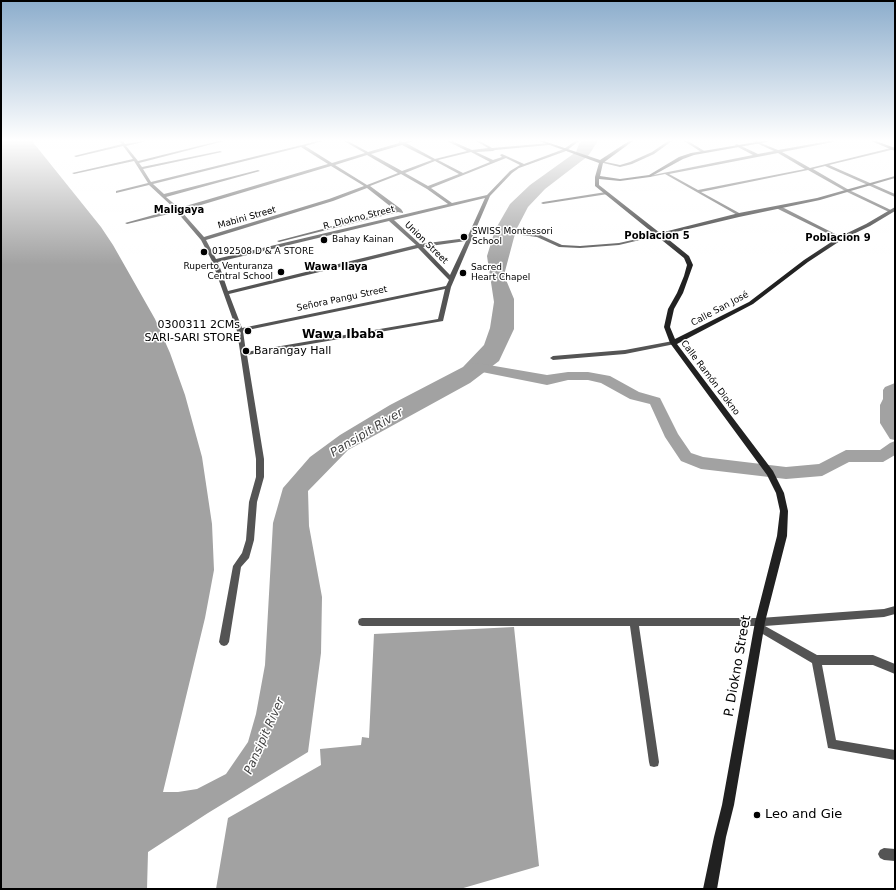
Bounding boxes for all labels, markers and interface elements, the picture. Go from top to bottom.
district label: Maligaya [154,204,204,216]
street label: R. Diokno Street [322,204,396,232]
street label: Mabini Street [217,205,277,231]
street label: Union Street [402,220,450,266]
place label: SWISS Montessori School [472,227,553,248]
district label: Poblacion 5 [624,230,690,242]
marker: SWISS Montessori School [459,232,469,242]
district label: Poblacion 9 [805,232,871,244]
marker: Bahay Kainan [319,235,329,245]
place label: Bahay Kainan [332,235,394,245]
marker: 0192508 D & A STORE [199,247,209,257]
place label: 0192508 D & A STORE [212,247,314,257]
district label: Wawa Ilaya [304,261,368,273]
place label: Ruperto Venturanza Central School [184,262,273,283]
place label: Sacred Heart Chapel [471,263,530,284]
marker: Ruperto Venturanza Central School [276,267,286,277]
marker: Sacred Heart Chapel [458,268,468,278]
street label: Señora Pangu Street [296,284,388,314]
street label: Calle San José [689,289,751,329]
place label: 0300311 2CMs SARI-SARI STORE [144,318,240,344]
marker: 0300311 2CMs SARI-SARI STORE [243,326,253,336]
district label: Wawa Ibaba [302,328,384,342]
street label: Calle Ramón Diokno [678,338,742,418]
place label: Barangay Hall [254,344,331,358]
marker: Barangay Hall [241,346,251,356]
water label: Pansipit River [328,406,406,460]
street label: P. Diokno Street [721,614,755,718]
water label: Pansipit River [242,695,288,777]
place label: Leo and Gie [765,807,842,823]
marker: Leo and Gie [752,810,762,820]

